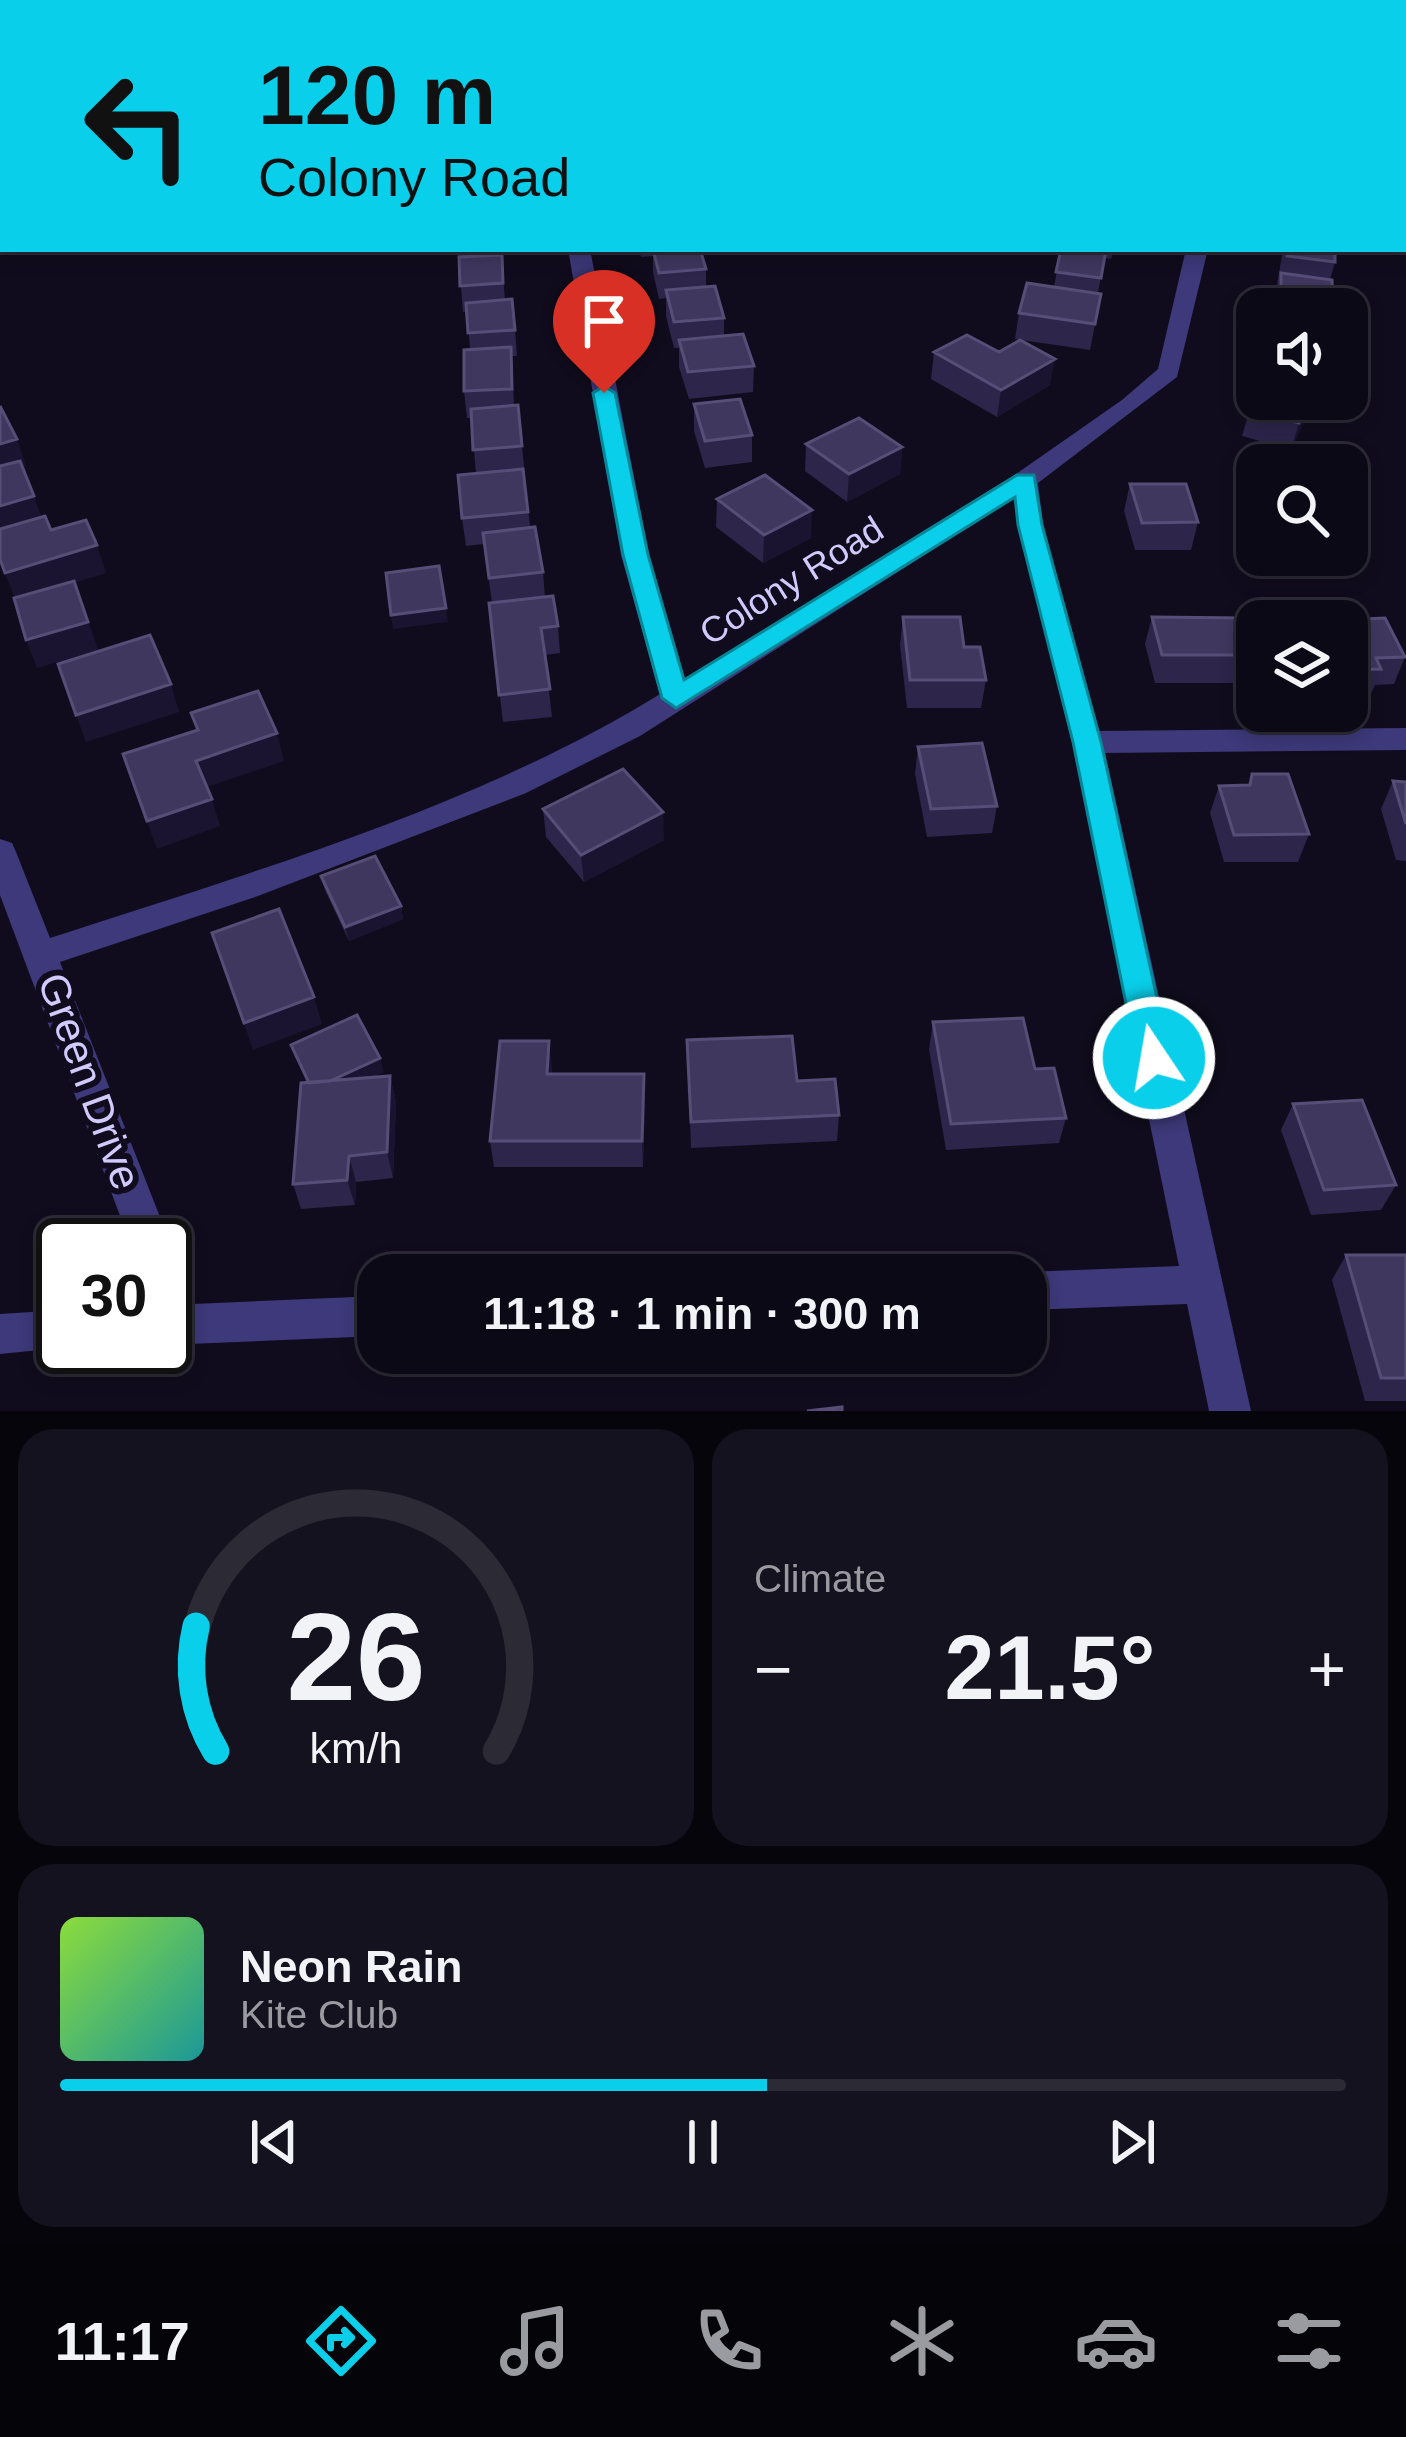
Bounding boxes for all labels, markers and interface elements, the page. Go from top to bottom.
icon: left [60,48,216,204]
text: 120 m [258,48,496,142]
text: Colony Road [258,147,570,207]
pin [553,270,655,393]
icon: arrive [571,288,637,354]
map controls [1236,288,1368,732]
button: sound [1236,288,1368,420]
button: search [1236,444,1368,576]
street label: Colony Road [692,508,890,653]
button: layers [1236,600,1368,732]
street label: Green Drive [29,967,150,1196]
position arrow [1091,995,1217,1121]
speed limit sign: 30 [36,1218,192,1374]
text: 11:18 · 1 min · 300 m [483,1288,921,1339]
text: Climate [754,1557,886,1600]
text: 26 [287,1587,425,1726]
text: 21.5° [944,1618,1156,1718]
text: − [754,1632,793,1706]
text: + [1307,1632,1346,1706]
text: km/h [310,1723,402,1771]
text: Neon Rain [240,1941,463,1992]
text: Kite Club [240,1993,398,2036]
icon: previous [241,2109,307,2175]
icon: pause [670,2109,736,2175]
icon: next [1099,2109,1165,2175]
icon: directions [299,2299,383,2383]
icon: music [493,2299,577,2383]
icon: phone [687,2299,771,2383]
icon: climate [880,2299,964,2383]
icon: car [1074,2299,1158,2383]
icon: filters [1267,2299,1351,2383]
text: 11:17 [55,2311,190,2371]

